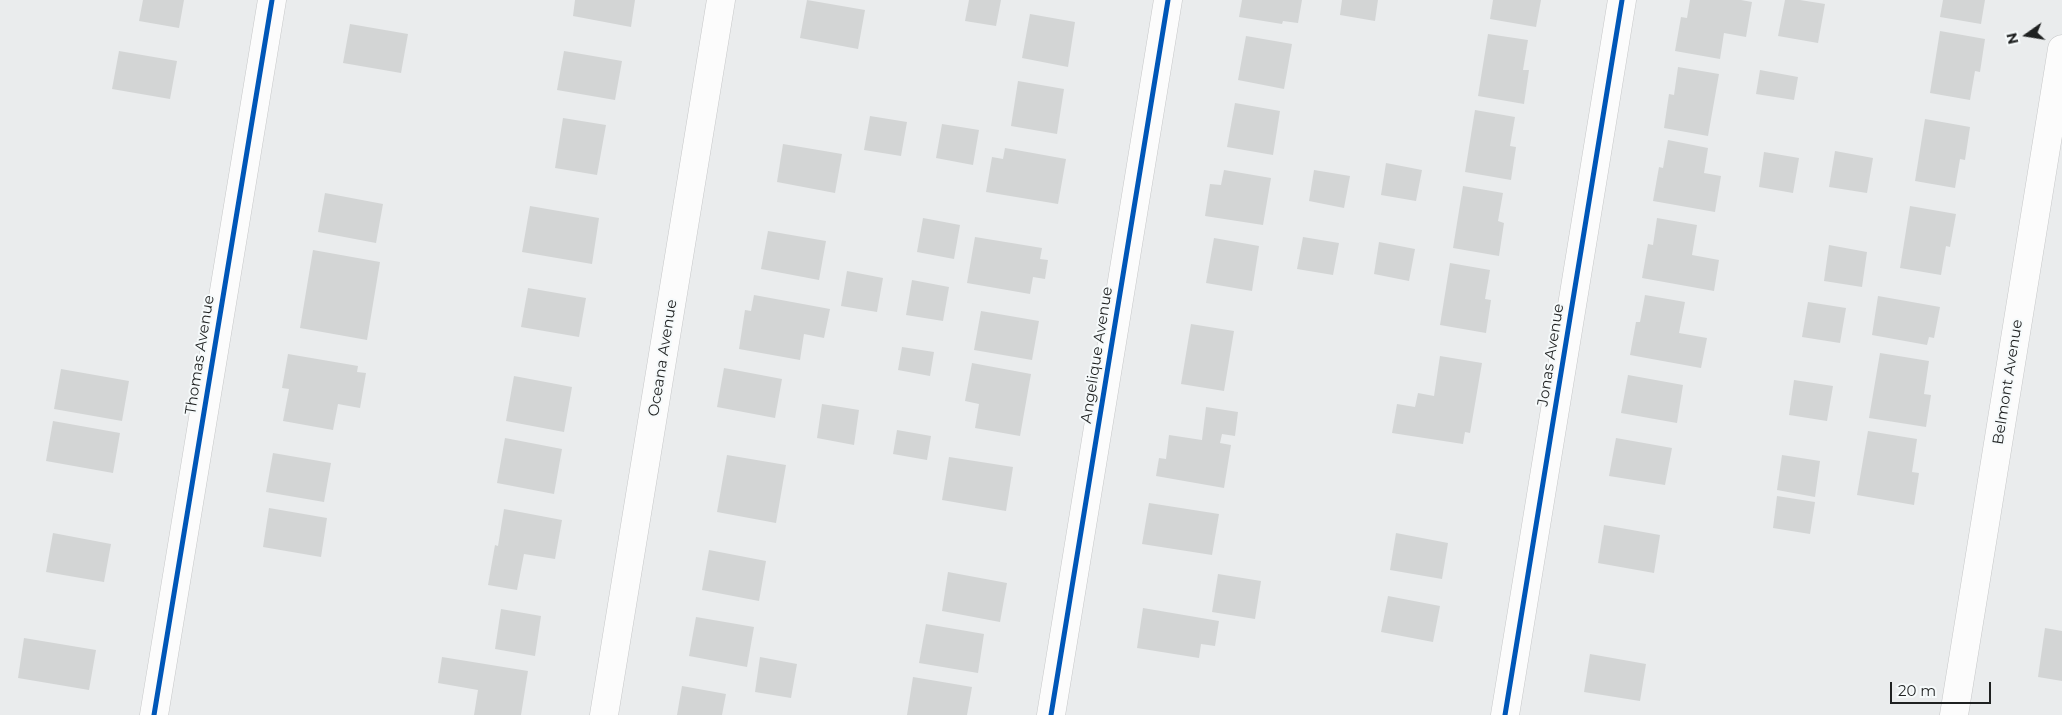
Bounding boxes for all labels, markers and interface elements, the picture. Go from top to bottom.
north arrow [2002,10,2052,60]
text: N [2002,31,2022,46]
street label: Angelique Avenue [1077,285,1117,425]
street label: Thomas Avenue [182,294,218,416]
street label: Oceana Avenue [645,298,681,418]
street label: Jonas Avenue [1534,302,1568,408]
street label: Belmont Avenue [1989,318,2027,446]
scale bar [1892,672,1993,704]
text: 20 m [1898,681,1936,700]

